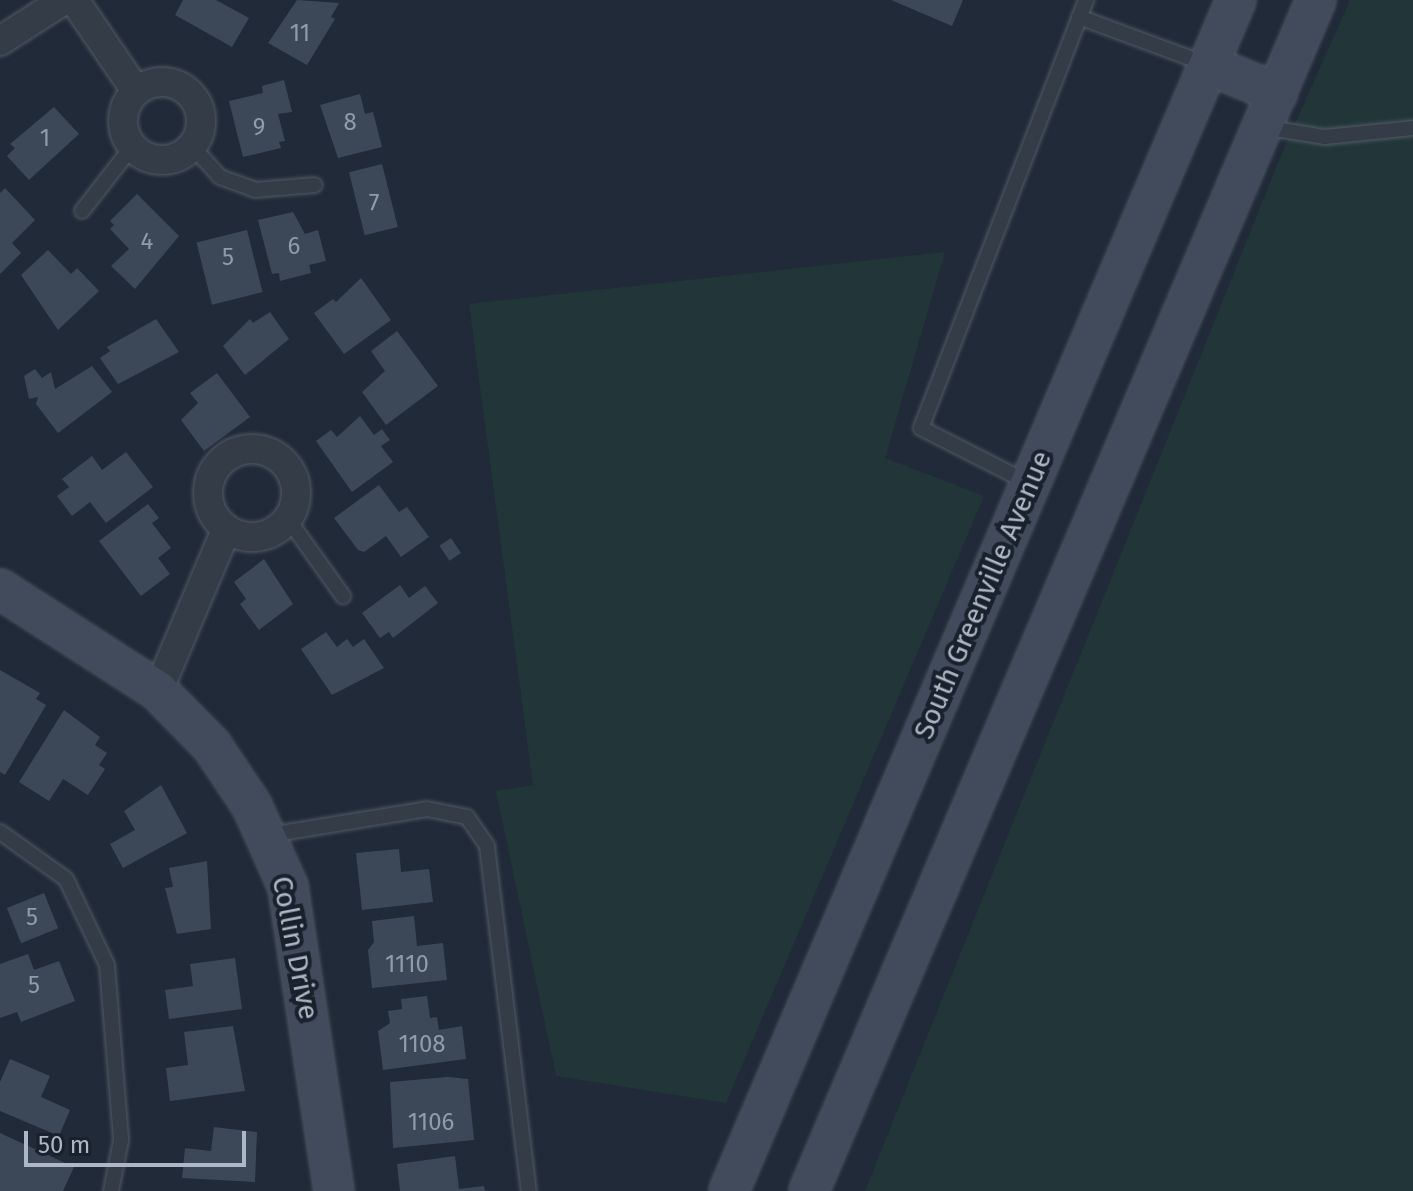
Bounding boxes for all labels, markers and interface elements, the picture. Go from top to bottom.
house number: 11 [290,20,310,48]
house number: 8 [343,109,357,137]
house number: 9 [253,114,265,142]
house number: 1 [40,125,50,153]
house number: 7 [369,190,379,218]
house number: 4 [141,228,153,256]
house number: 6 [288,233,300,261]
house number: 5 [222,244,234,272]
street label: South Greenville Avenue [907,446,1059,744]
street label: Collin Drive [265,873,325,1023]
house number: 5 [26,904,38,932]
house number: 1110 [385,951,429,979]
house number: 5 [28,972,40,1000]
house number: 1108 [398,1031,446,1059]
house number: 1106 [408,1109,454,1137]
scale bar [28,1115,250,1165]
text: 50 m [38,1131,90,1159]

